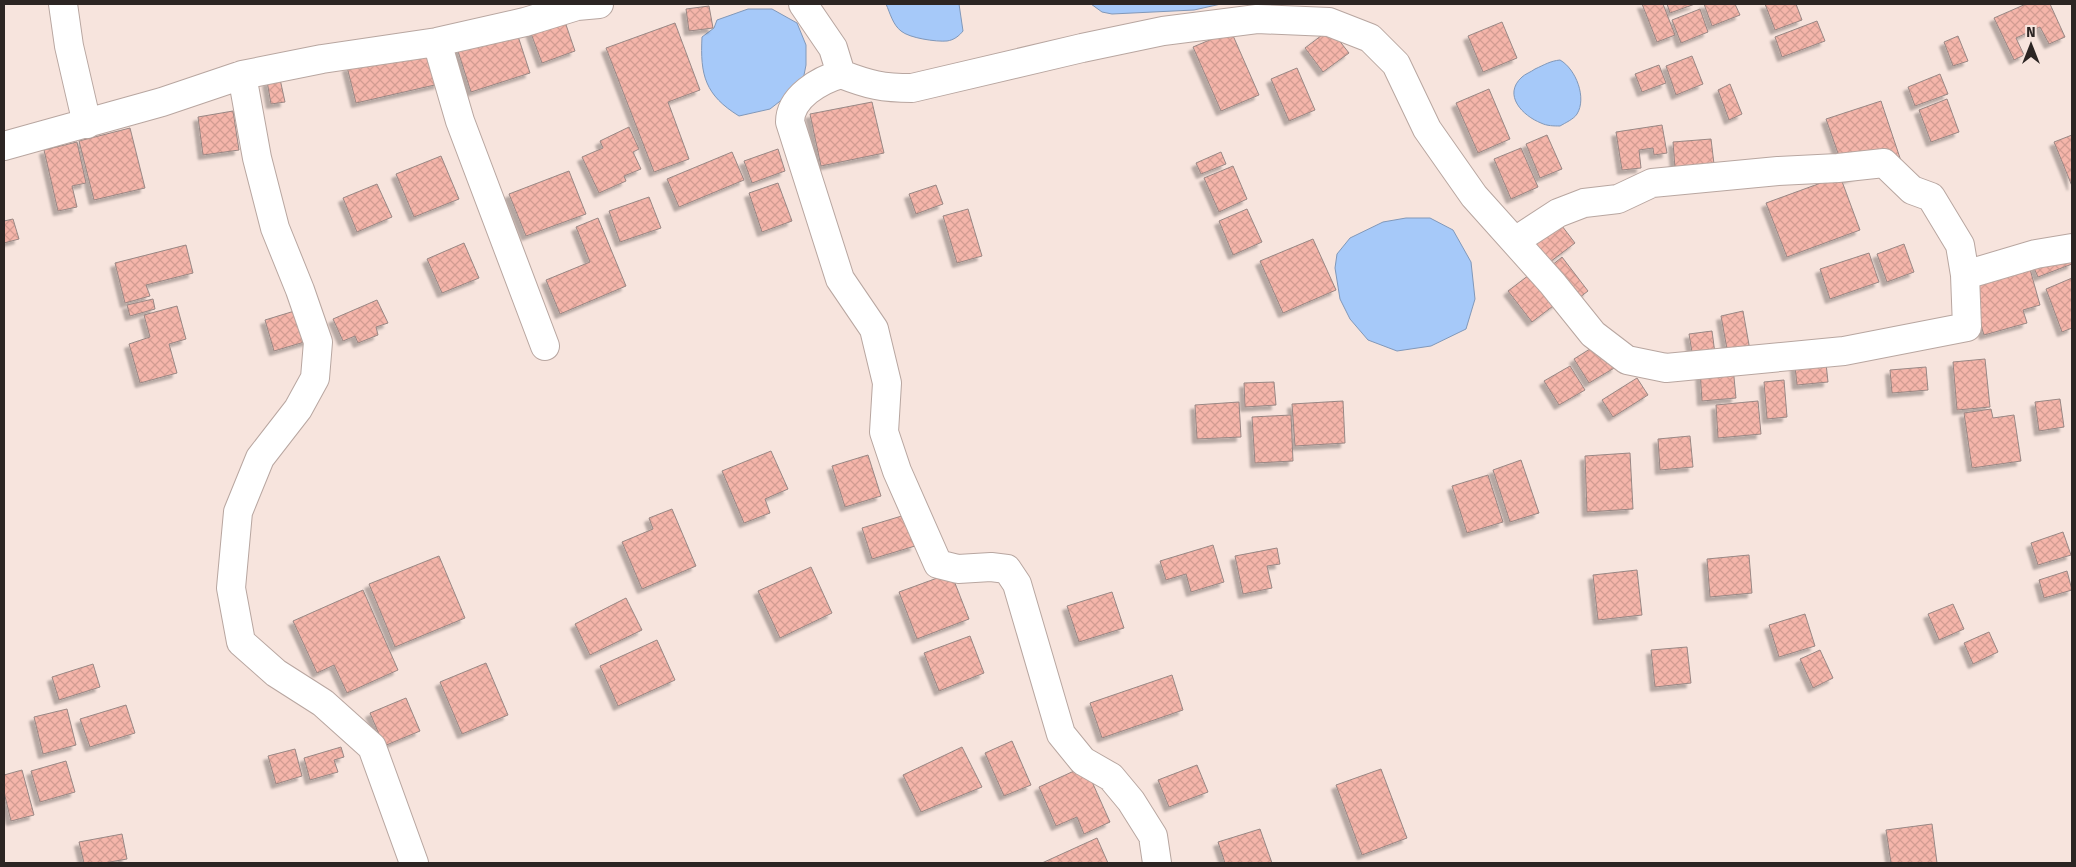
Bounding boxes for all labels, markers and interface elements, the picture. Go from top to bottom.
north arrow [2006,20,2056,70]
text: N [2026,24,2036,41]

